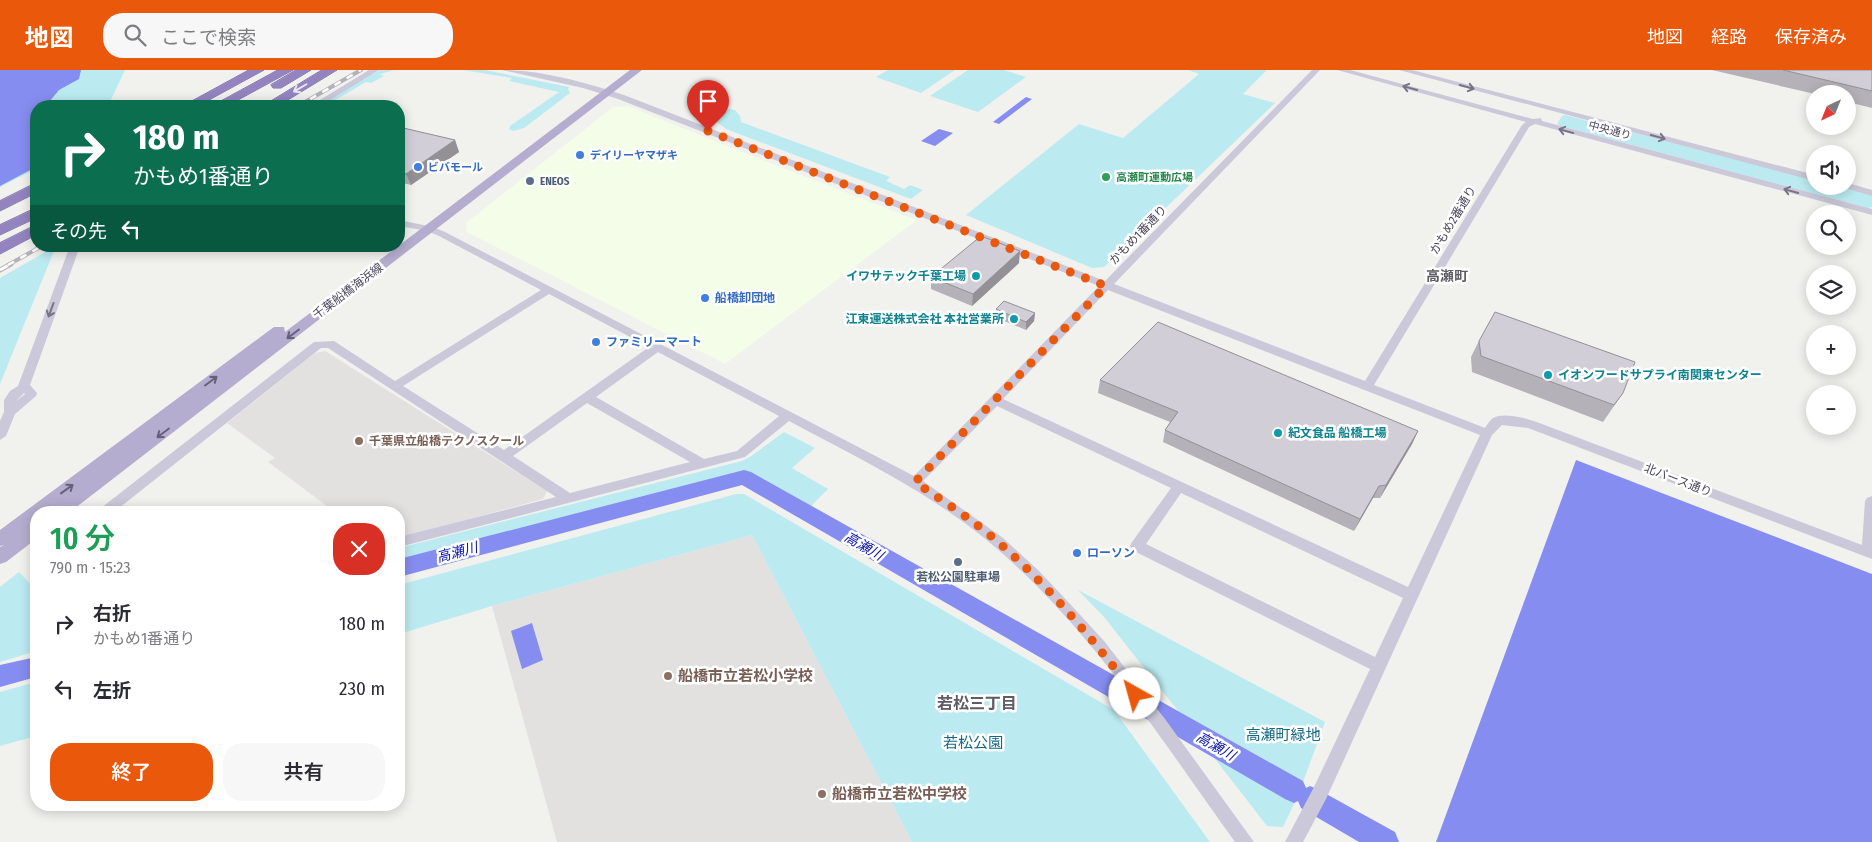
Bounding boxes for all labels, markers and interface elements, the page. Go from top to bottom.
search box [103,13,453,58]
icon: search [121,21,149,49]
text: 地図 [25,24,73,52]
text: ここで検索 [161,26,256,49]
text: 地図 [1647,26,1683,48]
text: 経路 [1711,26,1747,48]
text: 保存済み [1775,26,1847,48]
pin [687,80,729,131]
one-way arrow [1402,83,1418,93]
one-way arrow [1459,83,1475,92]
one-way arrow [294,84,308,94]
north arrow [1806,85,1856,135]
map controls [1806,85,1856,435]
icon: arrive [694,87,722,115]
text: 180 m [133,116,219,158]
street label: 中央通り [1587,119,1633,142]
icon: right [50,120,115,185]
one-way arrow [1559,125,1575,135]
one-way arrow [1650,133,1666,142]
button: sound [1806,145,1856,195]
marker: デイリーヤマザキ [574,149,586,161]
place label: デイリーヤマザキ [590,149,678,162]
marker: ビバモール [412,161,424,173]
place label: ビバモール [428,161,483,174]
text: かもめ1番通り [133,163,274,190]
marker: 高瀬町運動広場 [1100,171,1112,183]
place label: 高瀬町運動広場 [1116,171,1193,184]
marker: ENEOS [524,175,536,187]
place label: ENEOS [540,175,570,188]
street label: かもめ2番通り [1427,183,1479,257]
one-way arrow [1784,185,1800,195]
street label: かもめ1番通り [1106,203,1170,267]
button: search [1806,205,1856,255]
icon: left [117,215,145,243]
text: その先 [50,220,107,243]
street label: 千葉船橋海浜線 [310,260,386,322]
button: layers [1806,265,1856,315]
district label: 高瀬町 [1426,268,1468,285]
place label: イワサテック千葉工場 [846,269,966,283]
marker: イワサテック千葉工場 [970,270,982,282]
place label: 船橋卸団地 [715,291,775,305]
marker: 船橋卸団地 [699,292,711,304]
one-way arrow [46,302,55,317]
place label: 江東運送株式会社 本社営業所 [846,312,1004,326]
marker: 江東運送株式会社 本社営業所 [1008,313,1020,325]
button: + [1806,325,1856,375]
one-way arrow [286,328,299,339]
place label: ファミリーマート [606,335,702,349]
marker: ファミリーマート [590,336,602,348]
place label: イオンフードサプライ南関東センター [1558,368,1762,382]
marker: イオンフードサプライ南関東センター [1542,369,1554,381]
one-way arrow [204,376,218,386]
button: − [1806,385,1856,435]
place label: 紀文食品 船橋工場 [1288,426,1387,440]
one-way arrow [157,427,170,438]
marker: 紀文食品 船橋工場 [1272,427,1284,439]
place label: 千葉県立船橋テクノスクール [369,434,524,448]
marker: 千葉県立船橋テクノスクール [353,435,365,447]
street label: 北バース通り [1642,461,1714,499]
one-way arrow [60,484,74,494]
text: 10 分 [50,521,115,557]
button: close [333,523,385,575]
water label: 高瀬川 [841,529,888,565]
water label: 高瀬川 [435,538,482,566]
place label: ローソン [1087,546,1135,560]
marker: ローソン [1071,547,1083,559]
marker: 若松公園駐車場 [952,556,964,568]
text: 790 m · 15:23 [50,558,131,577]
place label: 若松公園駐車場 [916,570,1000,584]
text: 右折 [93,602,131,625]
icon: right [50,610,78,638]
text: 180 m [339,612,385,635]
text: かもめ1番通り [93,629,195,648]
place label: 船橋市立若松小学校 [678,667,813,685]
position arrow [1108,667,1160,719]
marker: 船橋市立若松小学校 [662,670,674,682]
icon: left [50,675,78,703]
text: 230 m [339,677,385,700]
text: 左折 [93,679,131,702]
district label: 若松三丁目 [937,694,1017,713]
park label: 高瀬町緑地 [1245,726,1321,744]
water label: 高瀬川 [1193,729,1240,765]
park label: 若松公園 [943,734,1003,752]
button: 終了 [50,743,213,801]
button: 共有 [223,743,385,801]
place label: 船橋市立若松中学校 [832,785,967,803]
marker: 船橋市立若松中学校 [816,788,828,800]

